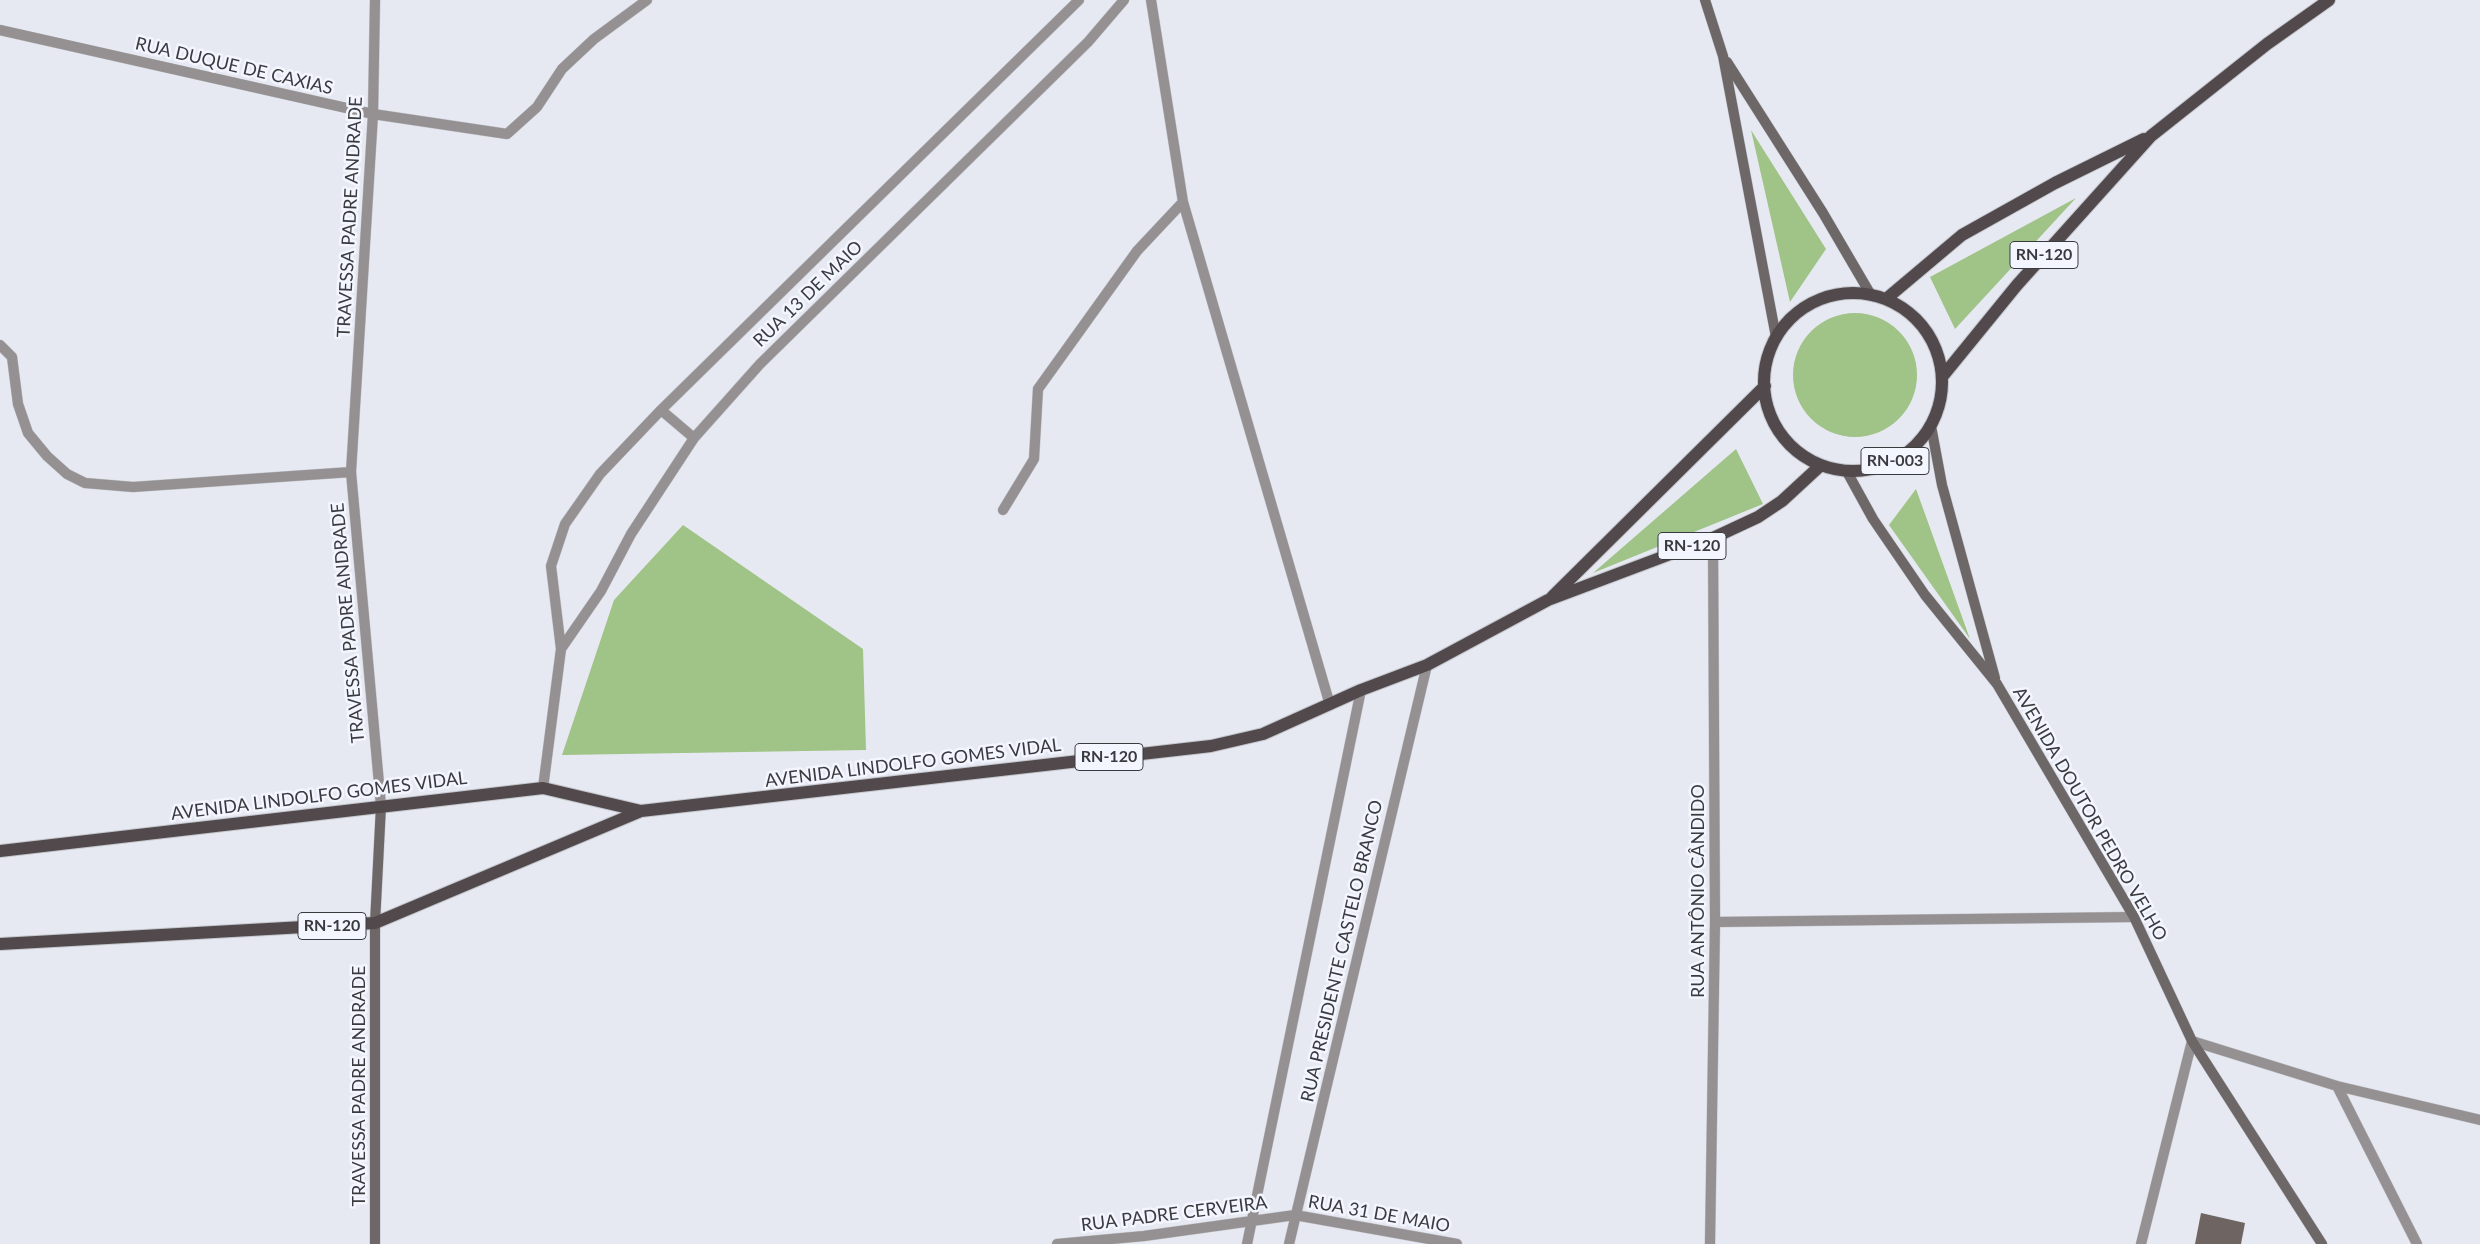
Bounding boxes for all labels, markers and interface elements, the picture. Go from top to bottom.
street label: RUA DUQUE DE CAXIAS [133,33,335,99]
street label: TRAVESSA PADRE ANDRADE [333,96,367,338]
street label: RUA 13 DE MAIO [749,236,867,352]
road number: RN-120 [2010,242,2078,268]
road number: RN-003 [1861,448,1929,474]
street label: TRAVESSA PADRE ANDRADE [327,502,369,744]
road number: RN-120 [1658,532,1726,560]
street label: AVENIDA DOUTOR PEDRO VELHO [2008,683,2172,945]
street label: AVENIDA LINDOLFO GOMES VIDAL [764,734,1062,792]
road number: RN-120 [1075,744,1143,770]
street label: AVENIDA LINDOLFO GOMES VIDAL [170,767,468,825]
street label: RUA ANTÔNIO CÂNDIDO [1687,784,1709,998]
street label: RUA PRESIDENTE CASTELO BRANCO [1297,798,1387,1104]
road number: RN-120 [298,912,366,939]
street label: TRAVESSA PADRE ANDRADE [348,965,370,1207]
street label: RUA 31 DE MAIO [1306,1191,1452,1237]
street label: RUA PADRE CERVEIRA [1080,1192,1268,1236]

